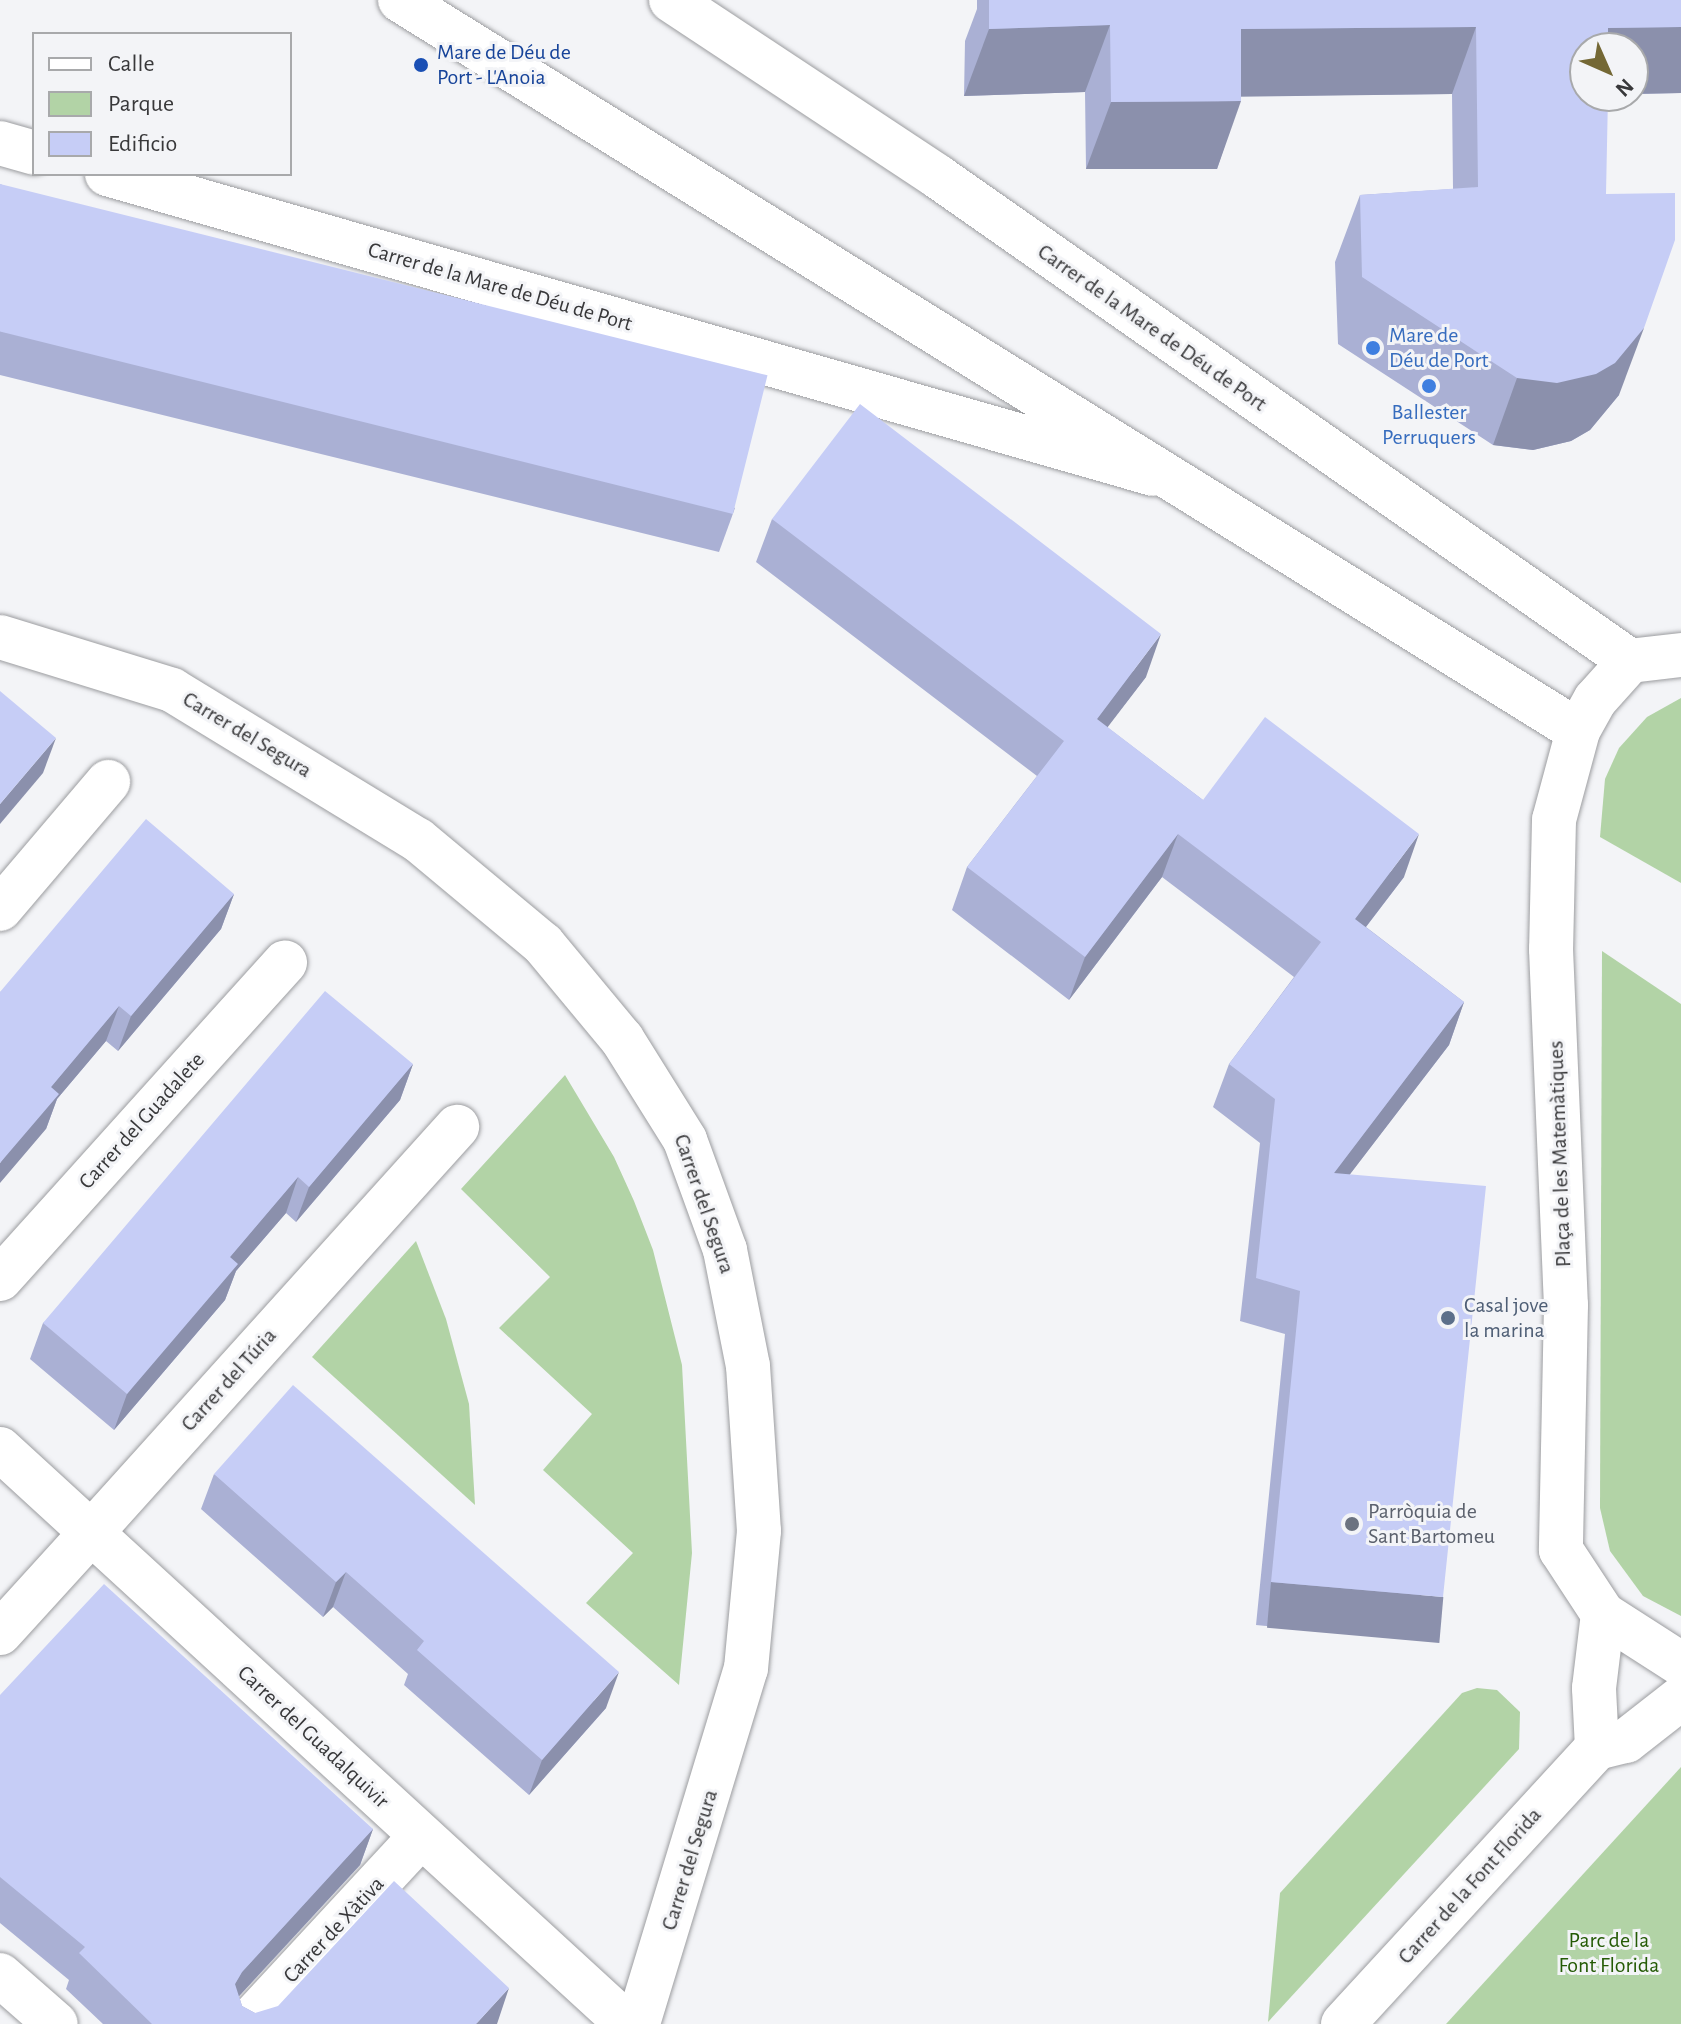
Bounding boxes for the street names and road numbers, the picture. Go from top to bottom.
street label: Carrer de la Mare de Déu de Port [365,237,635,337]
street label: Carrer de la Mare de Déu de Port [1032,239,1272,417]
street label: Carrer del Segura [178,686,316,784]
street label: Plaça de les Matemàtiques [1543,1040,1577,1268]
street label: Carrer del Guadalete [74,1047,210,1195]
street label: Carrer del Segura [668,1131,740,1277]
street label: Carrer del Túria [176,1323,282,1437]
street label: Carrer del Guadalquivir [232,1660,394,1814]
street label: Carrer del Segura [656,1786,724,1934]
street label: Carrer de la Font Florida [1393,1802,1547,1970]
street label: Carrer de Xàtiva [278,1871,390,1989]

